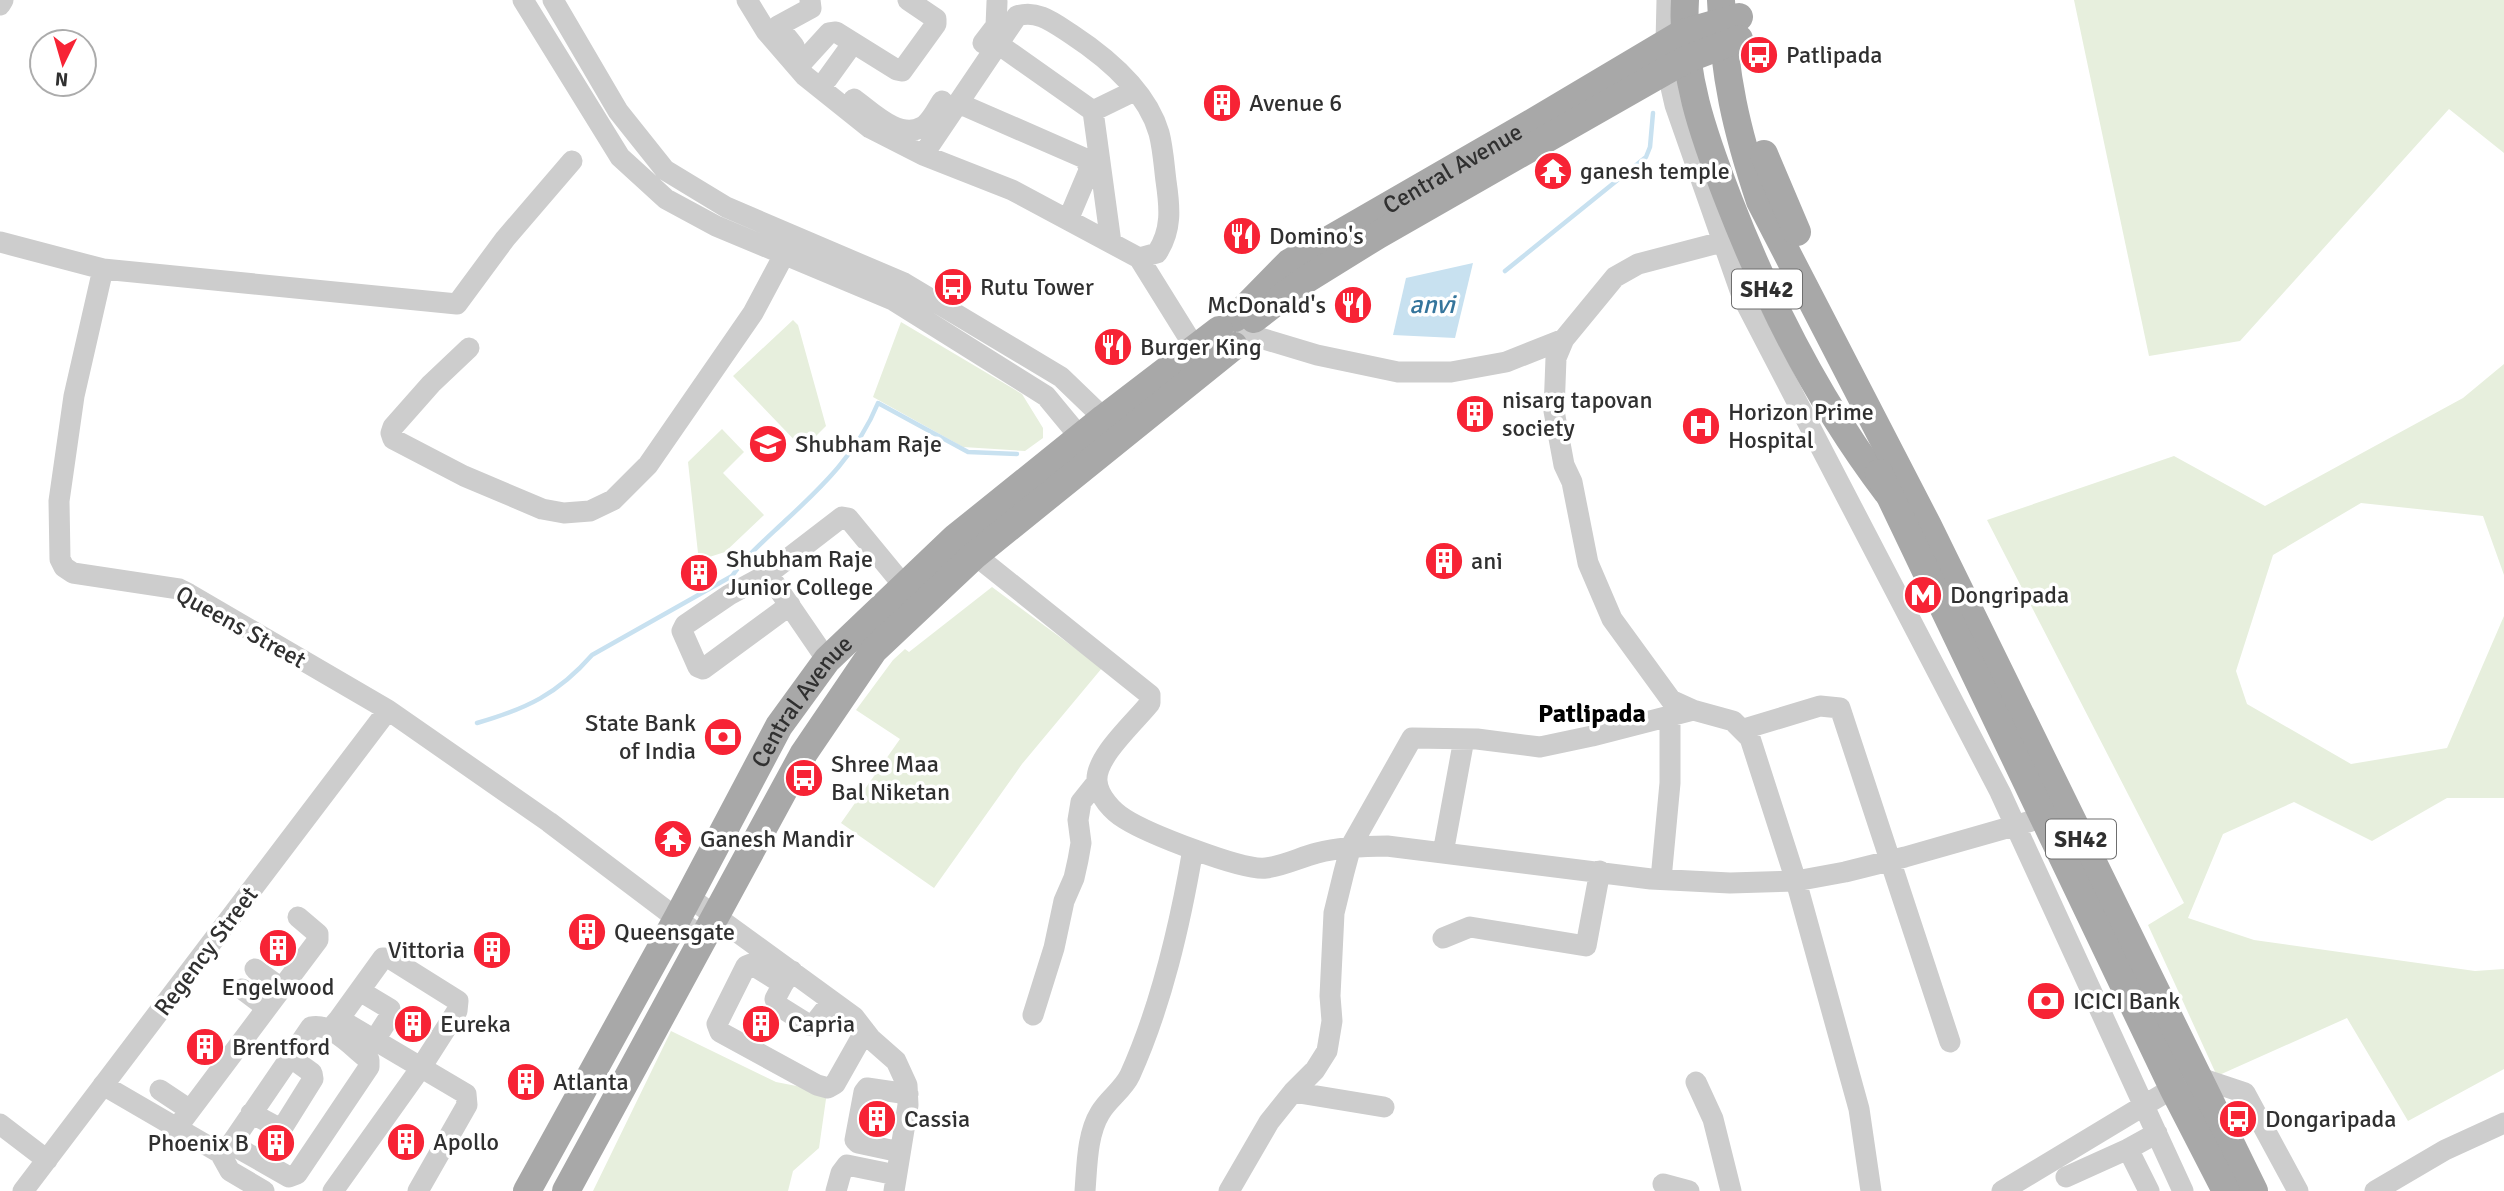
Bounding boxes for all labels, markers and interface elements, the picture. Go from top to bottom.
north arrow [28,28,98,98]
bus stop icon: Patlipada [1738,34,1780,76]
place label: Patlipada [1786,40,1883,70]
text: N [54,66,69,91]
building icon: Avenue 6 [1201,82,1243,124]
place label: Avenue 6 [1249,88,1342,118]
street label: Central Avenue [1378,117,1528,221]
temple icon: ganesh temple [1532,150,1574,192]
place label: ganesh temple [1580,156,1730,186]
restaurant icon: Domino's [1221,215,1263,257]
place label: Domino's [1269,221,1364,251]
bus stop icon: Rutu Tower [932,266,974,308]
road number: SH42 [1732,270,1802,308]
place label: Rutu Tower [980,272,1094,302]
restaurant icon: McDonald's [1332,284,1374,326]
water label: anvi [1409,289,1457,321]
place label: McDonald's [1207,290,1326,320]
restaurant icon: Burger King [1092,326,1134,368]
place label: Burger King [1140,332,1262,362]
place label: nisarg tapovan society [1502,385,1653,443]
building icon: nisarg tapovan society [1454,393,1496,435]
place label: Horizon Prime Hospital [1728,397,1874,455]
hospital icon: Horizon Prime Hospital [1680,405,1722,447]
school or university icon: Shubham Raje [747,423,789,465]
place label: Shubham Raje [795,429,942,459]
building icon: ani [1423,540,1465,582]
place label: Shubham Raje Junior College [726,544,873,602]
place label: ani [1471,546,1503,576]
building icon: Shubham Raje Junior College [678,552,720,594]
metro station icon: Dongripada [1902,574,1944,616]
street label: Queens Street [171,579,311,675]
place label: Dongripada [1950,580,2069,610]
street label: Central Avenue [745,629,859,773]
district label: Patlipada [1538,698,1646,730]
place label: State Bank of India [585,708,696,766]
bank icon: State Bank of India [702,716,744,758]
place label: Shree Maa Bal Niketan [831,749,950,807]
bus stop icon: Shree Maa Bal Niketan [783,757,825,799]
temple icon: Ganesh Mandir [652,818,694,860]
road number: SH42 [2046,820,2116,859]
place label: Ganesh Mandir [700,824,854,854]
street label: Regency Street [148,880,264,1022]
building icon: Queensgate [566,911,608,953]
place label: Queensgate [614,917,735,947]
building icon: Engelwood [257,927,299,969]
building icon: Vittoria [471,929,513,971]
place label: Vittoria [388,935,465,965]
place label: Engelwood [222,972,334,1002]
bank icon: ICICI Bank [2025,980,2067,1022]
place label: ICICI Bank [2073,986,2180,1016]
building icon: Eureka [392,1003,434,1045]
building icon: Capria [740,1003,782,1045]
place label: Eureka [440,1009,511,1039]
place label: Capria [788,1009,855,1039]
building icon: Brentford [184,1026,226,1068]
place label: Brentford [232,1032,330,1062]
building icon: Atlanta [505,1061,547,1103]
place label: Atlanta [553,1067,629,1097]
building icon: Cassia [856,1098,898,1140]
bus stop icon: Dongaripada [2217,1098,2259,1140]
place label: Cassia [904,1104,970,1134]
place label: Dongaripada [2265,1104,2396,1134]
building icon: Apollo [385,1121,427,1163]
building icon: Phoenix B [255,1122,297,1164]
place label: Apollo [433,1127,499,1157]
place label: Phoenix B [148,1128,249,1158]

